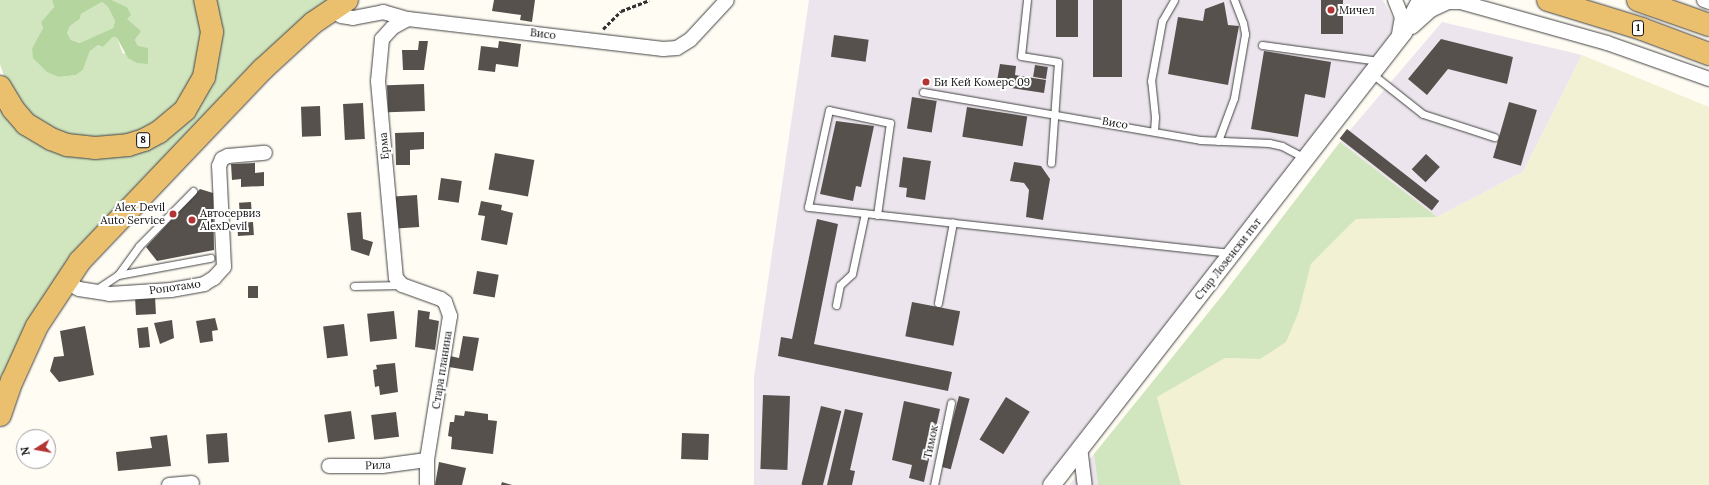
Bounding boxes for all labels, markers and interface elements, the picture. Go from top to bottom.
place label: Мичел [1339,3,1375,17]
marker: Мичел [1326,5,1336,15]
road number: 1 [1631,20,1645,36]
street label: Висо [529,26,557,42]
place label: Би Кей Комерс 09 [934,75,1030,89]
marker: Би Кей Комерс 09 [921,77,931,87]
street label: Висо [1101,114,1129,132]
road number: 8 [136,132,150,148]
street label: Ерма [376,132,392,160]
place label: Alex Devil Auto Service [101,201,165,227]
place label: Автосервиз AlexDevil [200,207,260,233]
marker: Alex Devil Auto Service [168,209,178,219]
marker: Автосервиз AlexDevil [187,215,197,225]
street label: Стар Лозенски път [1192,215,1264,303]
street label: Ропотамо [148,277,202,297]
street label: Стара планина [429,330,455,410]
street label: Тимок [921,424,941,460]
north arrow [16,429,56,469]
text: N [18,446,33,457]
street label: Рила [365,458,391,472]

